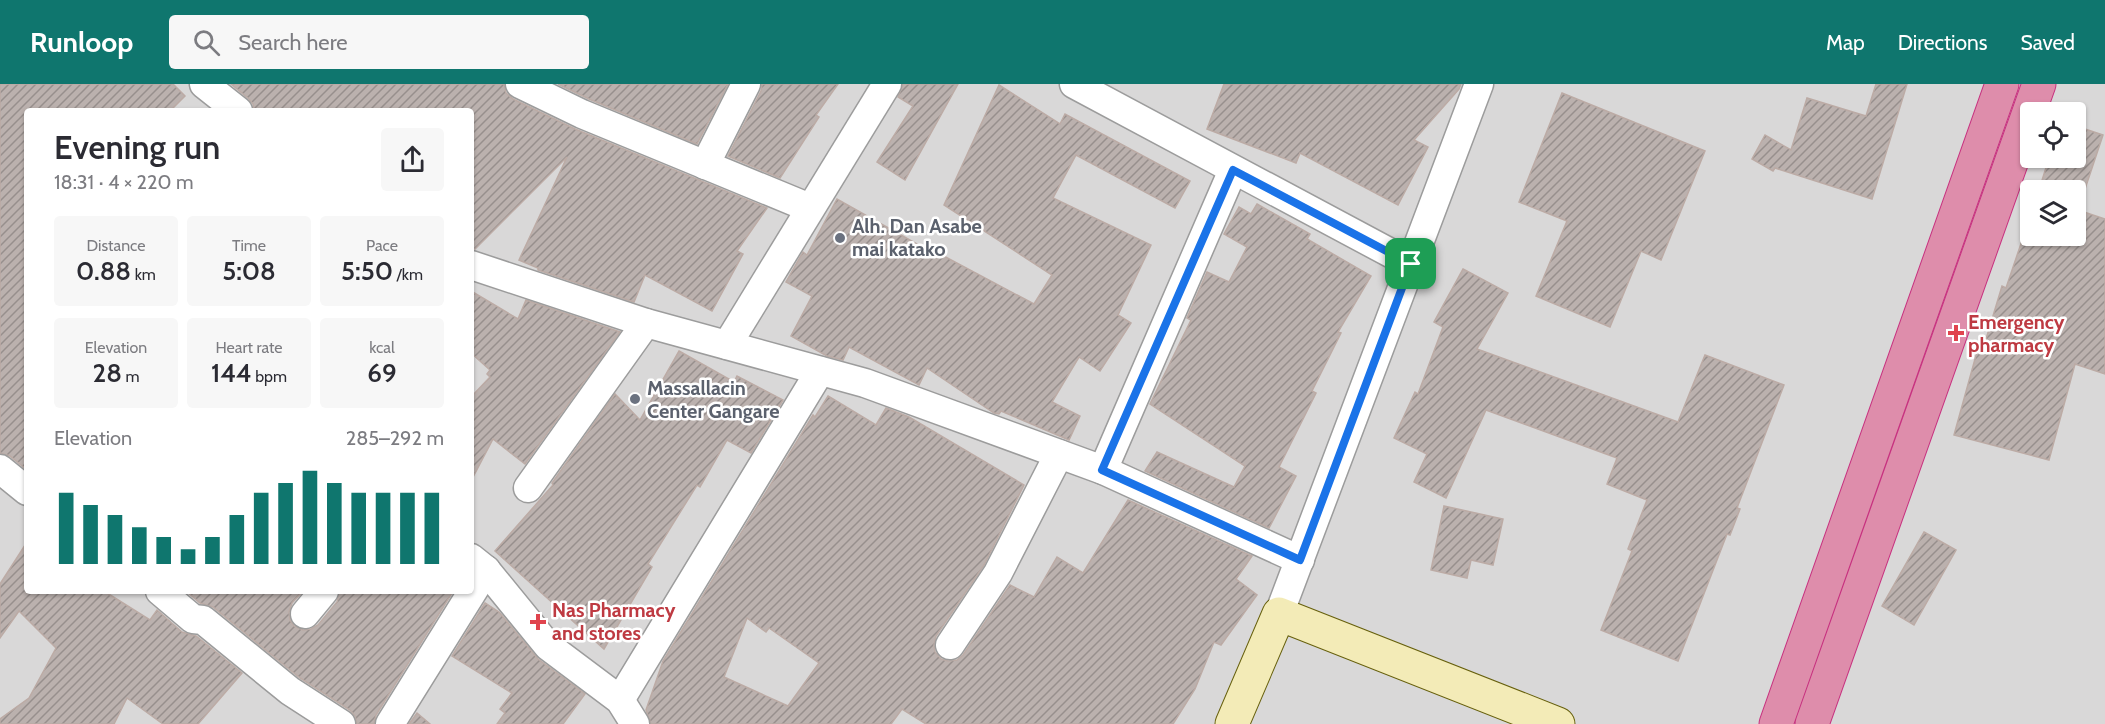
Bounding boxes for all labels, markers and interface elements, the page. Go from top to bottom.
search box [169,15,589,69]
text: Runloop [30,25,133,59]
icon: search [190,26,223,59]
text: Search here [238,29,348,56]
text: Map [1826,30,1865,55]
text: Directions [1898,30,1987,55]
text: Saved [2020,30,2075,55]
map controls [2020,102,2086,246]
button: locate [2020,102,2086,168]
text: Evening run [54,127,220,167]
button: share [381,128,444,191]
text: 18:31 · 4 × 220 m [54,170,194,194]
button: layers [2020,180,2086,246]
place label: Alh. Dan Asabe mai katako [852,214,982,261]
marker: Alh. Dan Asabe mai katako [833,231,847,245]
text: Distance [87,236,145,255]
text: Time [232,236,266,255]
text: Pace [366,236,398,255]
pin [1385,238,1436,289]
icon: arrive [1394,247,1427,280]
text: 0.88 [76,255,131,287]
text: 5:08 [222,255,276,287]
text: 5:50 [341,255,393,287]
text: km [131,265,156,284]
text: /km [393,265,423,284]
place label: Emergency pharmacy [1968,310,2065,357]
marker: Emergency pharmacy [1949,326,1963,340]
text: Elevation [85,338,147,357]
text: Heart rate [216,338,282,357]
text: kcal [369,338,395,357]
text: 28 [92,357,122,389]
text: 144 [211,357,252,389]
text: 69 [367,357,397,389]
text: m [122,367,140,386]
text: bpm [252,367,287,386]
place label: Massallacin Center Gangare [647,376,779,423]
marker: Massallacin Center Gangare [628,392,642,406]
text: Elevation [54,426,132,450]
text: 285–292 m [346,426,444,450]
place label: Nas Pharmacy and stores [552,598,676,645]
marker: Nas Pharmacy and stores [529,613,547,631]

